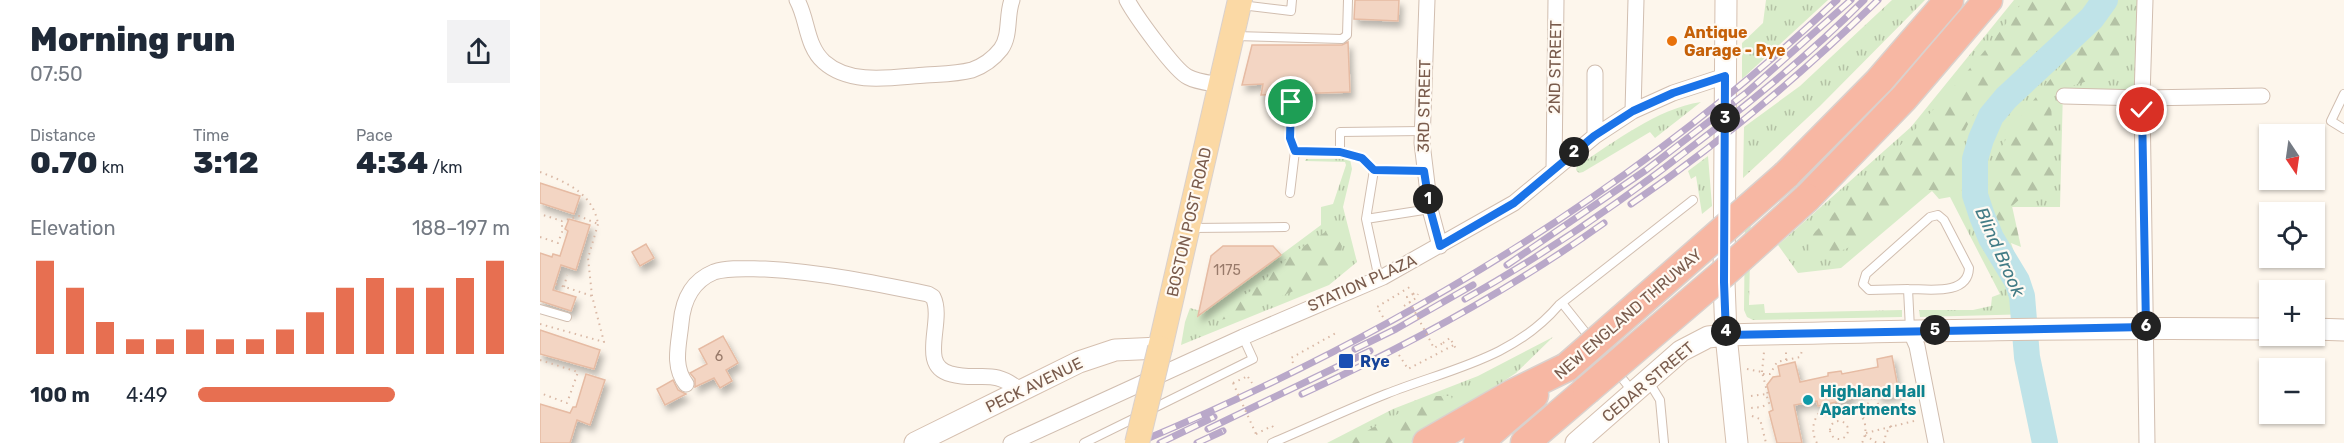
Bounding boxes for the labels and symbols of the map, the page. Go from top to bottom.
street label: 2ND STREET [1545,20,1565,114]
place label: Antique Garage - Rye [1684,23,1785,60]
marker: Antique Garage - Rye [1665,34,1679,48]
street label: 3RD STREET [1414,59,1434,153]
pin [1265,76,1316,127]
pin [2116,84,2167,135]
pin: 3 [1710,103,1740,133]
north arrow [2259,124,2325,190]
pin: 2 [1559,137,1589,167]
street label: BOSTON POST ROAD [1163,145,1215,299]
pin: 1 [1413,184,1443,214]
water label: Blind Brook [1970,204,2030,301]
street label: NEW ENGLAND THRUWAY [1550,245,1706,383]
street label: STATION PLAZA [1305,250,1420,316]
house number: 1175 [1213,262,1241,279]
pin: 6 [2131,311,2161,341]
pin: 5 [1920,315,1950,345]
pin: 4 [1711,316,1741,346]
street label: CEDAR STREET [1598,338,1698,426]
house number: 6 [715,348,723,365]
marker: Rye [1337,352,1355,370]
place label: Rye [1360,352,1390,371]
street label: PECK AVENUE [982,353,1086,417]
place label: Highland Hall Apartments [1820,382,1925,419]
marker: Highland Hall Apartments [1801,393,1815,407]

